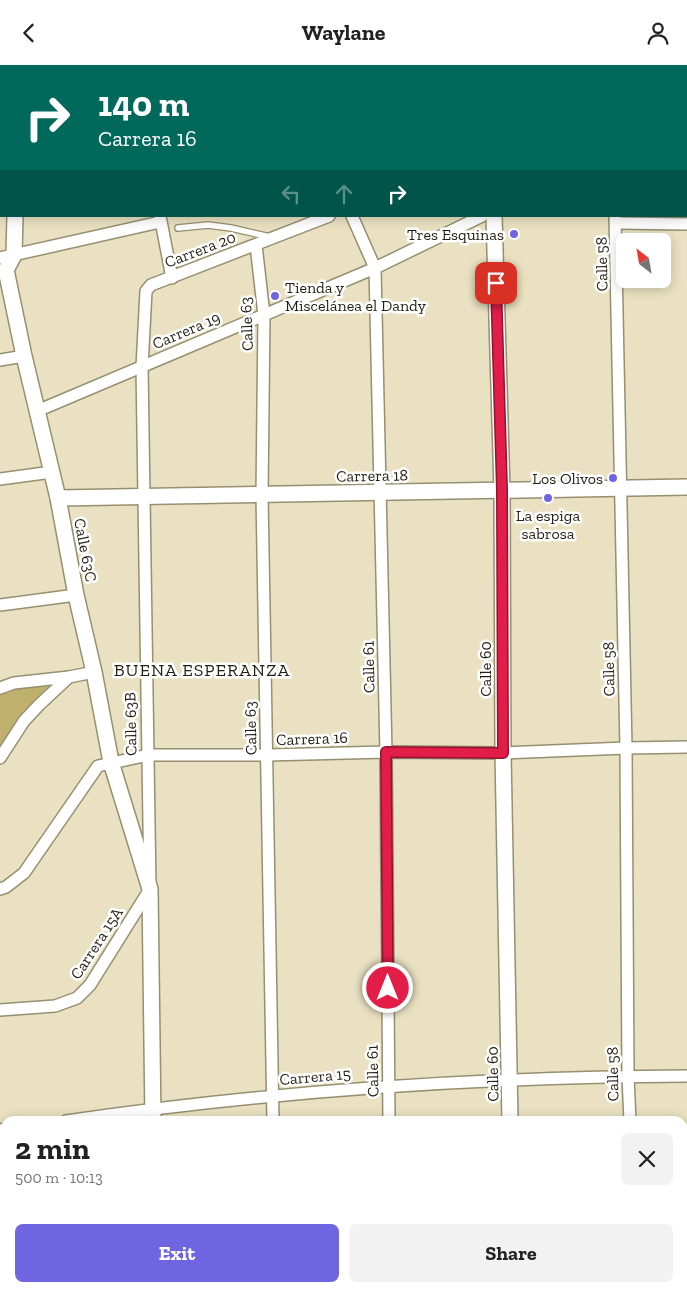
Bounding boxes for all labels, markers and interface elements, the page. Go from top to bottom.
icon: back [15,19,43,47]
text: Waylane [302,19,385,46]
icon: person [644,19,672,47]
text: 140 m [98,83,189,125]
icon: right [15,85,80,150]
text: Carrera 16 [98,125,197,152]
icon: left [277,180,305,208]
icon: ahead [330,180,358,208]
icon: right [383,180,411,208]
place label: Tres Esquinas [407,225,504,244]
street label: Carrera 20 [162,227,238,272]
marker: Tres Esquinas [508,228,520,240]
north arrow [616,233,671,287]
map controls [616,233,671,288]
street label: Calle 58 [592,237,611,291]
pin [475,262,517,304]
icon: arrive [482,269,510,297]
place label: Tienda y Miscelánea el Dandy [285,278,427,315]
marker: Tienda y Miscelánea el Dandy [269,290,281,302]
street label: Calle 63 [236,296,257,351]
street label: Carrera 19 [149,308,223,353]
street label: Carrera 18 [336,465,408,486]
place label: Los Olivos [532,469,603,488]
marker: Los Olivos [607,472,619,484]
marker: La espiga sabrosa [542,492,554,504]
place label: La espiga sabrosa [516,506,580,543]
street label: Calle 63C [70,517,101,584]
street label: Calle 61 [359,641,378,693]
street label: Calle 60 [476,641,495,697]
street label: Calle 58 [599,642,618,696]
district label: BUENA ESPERANZA [114,659,290,681]
street label: Calle 63B [120,692,141,756]
street label: Calle 63 [241,701,260,755]
street label: Carrera 16 [276,728,348,749]
street label: Carrera 15A [66,903,127,983]
position arrow [361,961,413,1013]
street label: Calle 61 [363,1045,382,1097]
street label: Calle 60 [483,1046,502,1102]
street label: Calle 58 [603,1047,622,1101]
street label: Carrera 15 [279,1064,351,1089]
text: 2 min [15,1131,90,1167]
button: close [621,1133,673,1185]
text: 500 m · 10:13 [15,1168,103,1187]
button: Exit [15,1224,339,1282]
button: Share [349,1224,673,1282]

